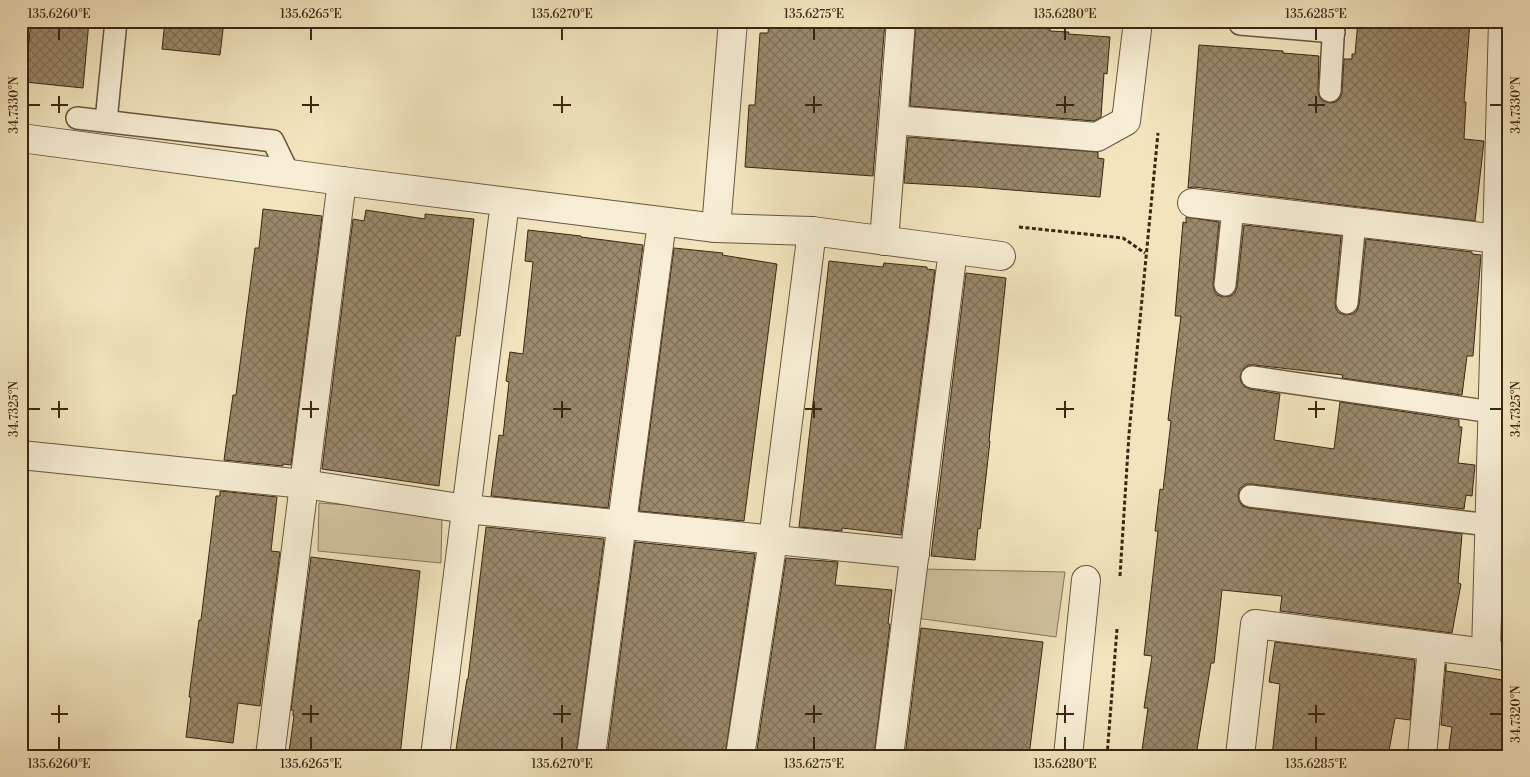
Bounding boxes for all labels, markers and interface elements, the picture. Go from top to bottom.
text: 135.6260°E [27,7,91,22]
text: 135.6265°E [280,7,342,22]
text: 135.6270°E [531,7,593,22]
text: 135.6275°E [784,7,844,22]
text: 135.6280°E [1033,7,1097,22]
text: 135.6285°E [1285,7,1347,22]
text: 34.7330°N [7,76,22,134]
text: 34.7330°N [1509,76,1524,134]
text: 34.7325°N [7,381,22,437]
text: 34.7325°N [1509,381,1524,437]
text: 34.7320°N [1509,685,1524,743]
text: 135.6260°E [27,757,91,772]
text: 135.6265°E [280,757,342,772]
text: 135.6270°E [531,757,593,772]
text: 135.6275°E [784,757,844,772]
text: 135.6280°E [1033,757,1097,772]
text: 135.6285°E [1285,757,1347,772]

